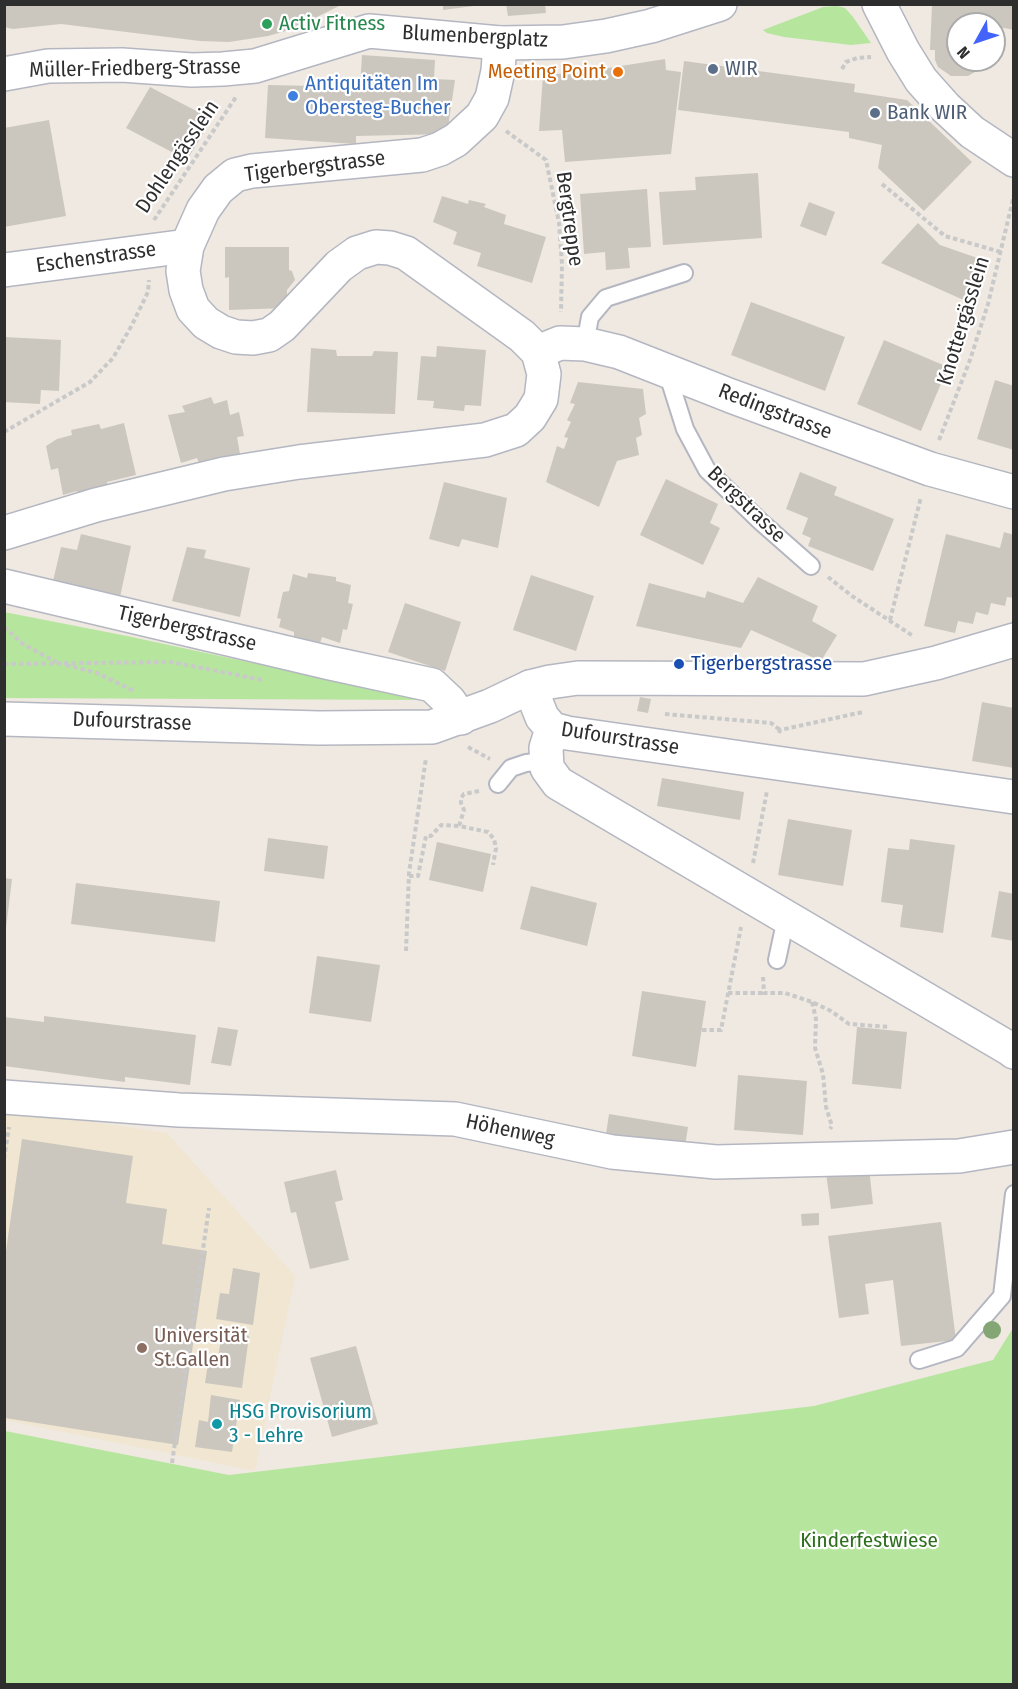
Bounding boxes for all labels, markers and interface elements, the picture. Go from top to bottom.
place label: Activ Fitness [279,11,385,37]
north arrow [946,12,1006,72]
marker: Activ Fitness [260,17,274,31]
street label: Blumenbergplatz [401,21,549,53]
text: N [953,43,974,62]
street label: Müller-Friedberg-Strasse [29,55,241,83]
place label: WIR [725,56,758,82]
place label: Meeting Point [488,59,606,85]
marker: WIR [706,62,720,76]
marker: Meeting Point [611,65,625,79]
place label: Antiquitäten Im Obersteg-Bucher [305,71,450,121]
marker: Antiquitäten Im Obersteg-Bucher [286,89,300,103]
street label: Dohlengässlein [131,96,225,218]
place label: Bank WIR [887,100,967,126]
marker: Bank WIR [868,106,882,120]
street label: Tigerbergstrasse [243,146,387,188]
street label: Bergtreppe [550,170,588,268]
street label: Eschenstrasse [34,237,158,279]
street label: Knottergässlein [932,253,996,389]
street label: Redingstrasse [715,379,835,445]
street label: Bergstrasse [702,461,790,549]
street label: Tigerbergstrasse [115,601,259,657]
place label: Tigerbergstrasse [691,651,832,677]
marker: Tigerbergstrasse [672,657,686,671]
street label: Dufourstrasse [72,707,192,737]
street label: Dufourstrasse [559,717,681,761]
street label: Höhenweg [463,1109,557,1153]
place label: Universität St.Gallen [154,1323,248,1373]
marker: Universität St.Gallen [135,1341,149,1355]
place label: HSG Provisorium 3 - Lehre [229,1399,372,1449]
marker: HSG Provisorium 3 - Lehre [210,1417,224,1431]
park label: Kinderfestwiese [800,1528,938,1554]

